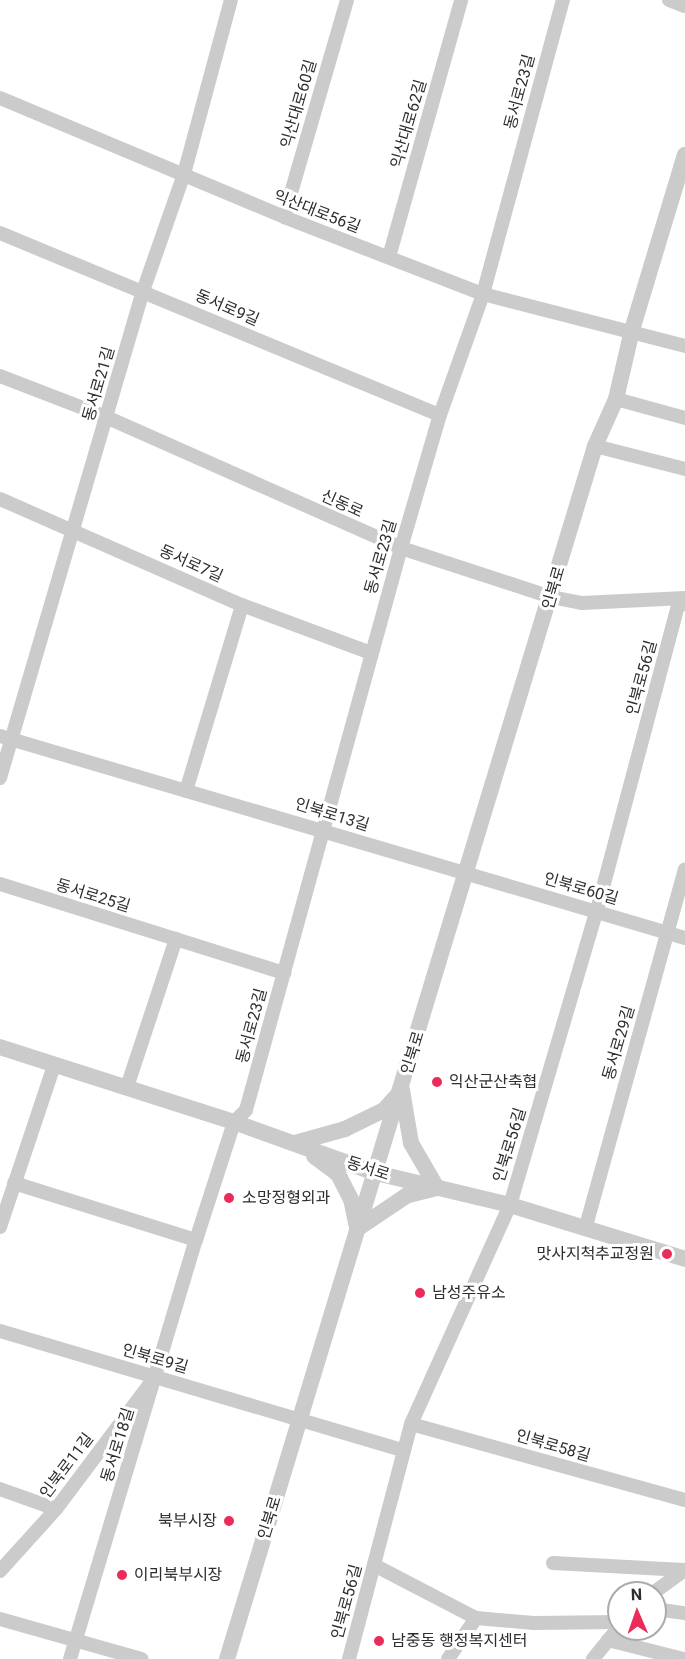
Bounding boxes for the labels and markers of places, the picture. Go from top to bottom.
place label: 익산군산축협 [449,1072,537,1092]
marker: 익산군산축협 [430,1075,444,1089]
place label: 소망정형외과 [242,1188,330,1208]
marker: 소망정형외과 [220,1189,238,1207]
place label: 맛사지척추교정원 [536,1244,654,1264]
marker: 맛사지척추교정원 [658,1245,676,1263]
place label: 남성주유소 [432,1283,506,1303]
marker: 남성주유소 [413,1286,427,1300]
place label: 북부시장 [158,1511,217,1531]
marker: 북부시장 [222,1514,236,1528]
place label: 이리북부시장 [134,1565,222,1585]
marker: 이리북부시장 [115,1568,129,1582]
place label: 남중동 행정복지센터 [391,1631,527,1651]
marker: 남중동 행정복지센터 [372,1634,386,1648]

